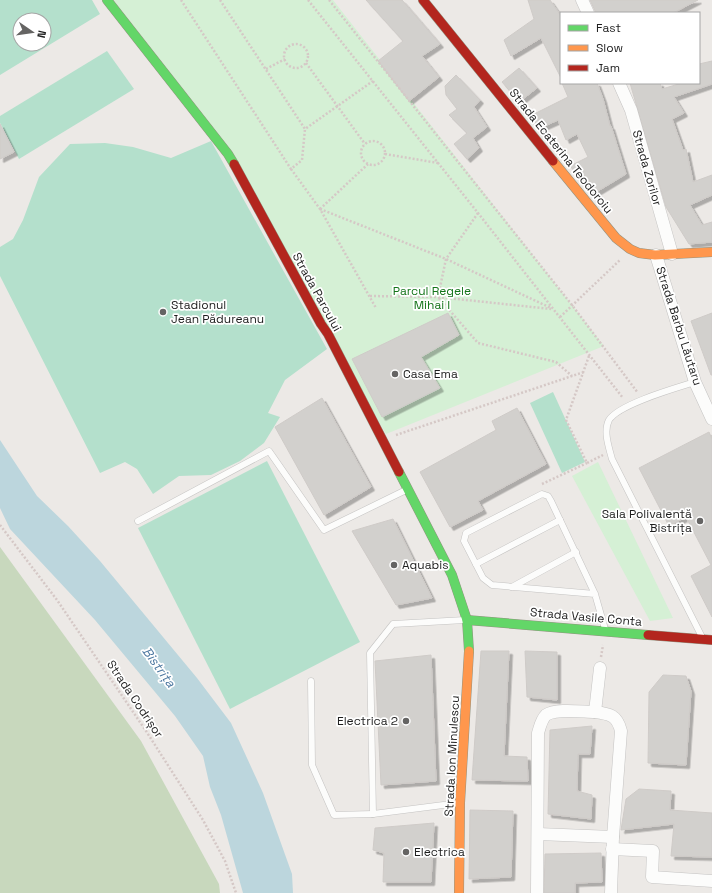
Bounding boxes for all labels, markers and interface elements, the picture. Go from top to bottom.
north arrow [12,12,52,52]
legend [560,12,700,84]
text: Fast [596,20,621,36]
text: N [34,29,49,39]
text: Slow [596,40,623,56]
text: Jam [596,60,620,76]
street label: Strada Ecaterina Teodoroiu [506,85,616,217]
street label: Strada Zorilor [629,128,666,208]
street label: Strada Parcului [289,250,345,334]
street label: Strada Barbu Lăutaru [652,265,706,387]
park label: Parcul Regele Mihai I [393,283,471,313]
place label: Stadionul Jean Pădureanu [171,297,264,327]
marker: Stadionul Jean Pădureanu [158,307,168,317]
place label: Casa Ema [403,366,458,382]
marker: Casa Ema [390,369,400,379]
place label: Sala Polivalentă Bistrița [602,506,692,536]
marker: Sala Polivalentă Bistrița [695,516,705,526]
place label: Aquabis [402,557,449,573]
marker: Aquabis [389,560,399,570]
street label: Strada Vasile Conta [529,604,643,630]
water label: Bistrița [139,643,180,691]
street label: Strada Codrișor [103,657,167,741]
street label: Strada Ion Minulescu [441,695,463,817]
place label: Electrica 2 [337,713,398,729]
marker: Electrica 2 [401,716,411,726]
place label: Electrica [414,844,465,860]
marker: Electrica [401,847,411,857]

